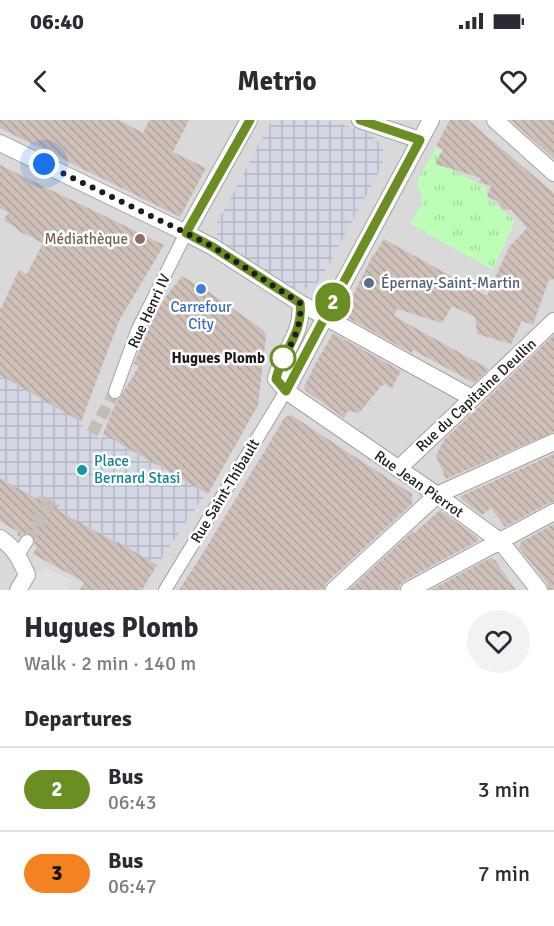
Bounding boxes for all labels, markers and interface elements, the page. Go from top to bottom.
text: 06:40 [30,8,84,35]
icon: back [24,65,57,98]
text: Metrio [237,65,317,98]
icon: heart [497,65,530,98]
your location [29,149,59,179]
place label: Médiathèque [44,230,128,248]
marker: Médiathèque [133,232,147,246]
street label: Rue Henri IV [124,271,174,351]
place label: Épernay-Saint-Martin [381,273,520,292]
marker: Épernay-Saint-Martin [362,276,376,290]
marker: Carrefour City [194,282,208,296]
line badge: 2 [314,282,352,321]
text: 2 [327,289,339,315]
place label: Carrefour City [170,298,232,333]
street label: Rue du Capitaine Deullin [412,335,540,455]
marker: Hugues Plomb [270,345,296,371]
place label: Hugues Plomb [171,349,265,367]
street label: Rue Saint-Thibault [187,436,263,546]
street label: Rue Jean Pierrot [371,447,467,521]
place label: Place Bernard Stasi [94,452,180,487]
marker: Place Bernard Stasi [75,463,89,477]
button: heart [467,610,530,673]
text: Hugues Plomb [24,611,199,645]
text: Walk · 2 min · 140 m [24,651,196,676]
text: Departures [24,705,132,732]
text: Bus [108,763,143,790]
text: 2 [51,776,63,802]
text: 3 min [478,776,530,803]
text: 06:43 [108,790,157,815]
text: Bus [108,847,143,874]
text: 3 [51,860,63,886]
text: 7 min [478,860,530,887]
text: 06:47 [108,874,157,899]

